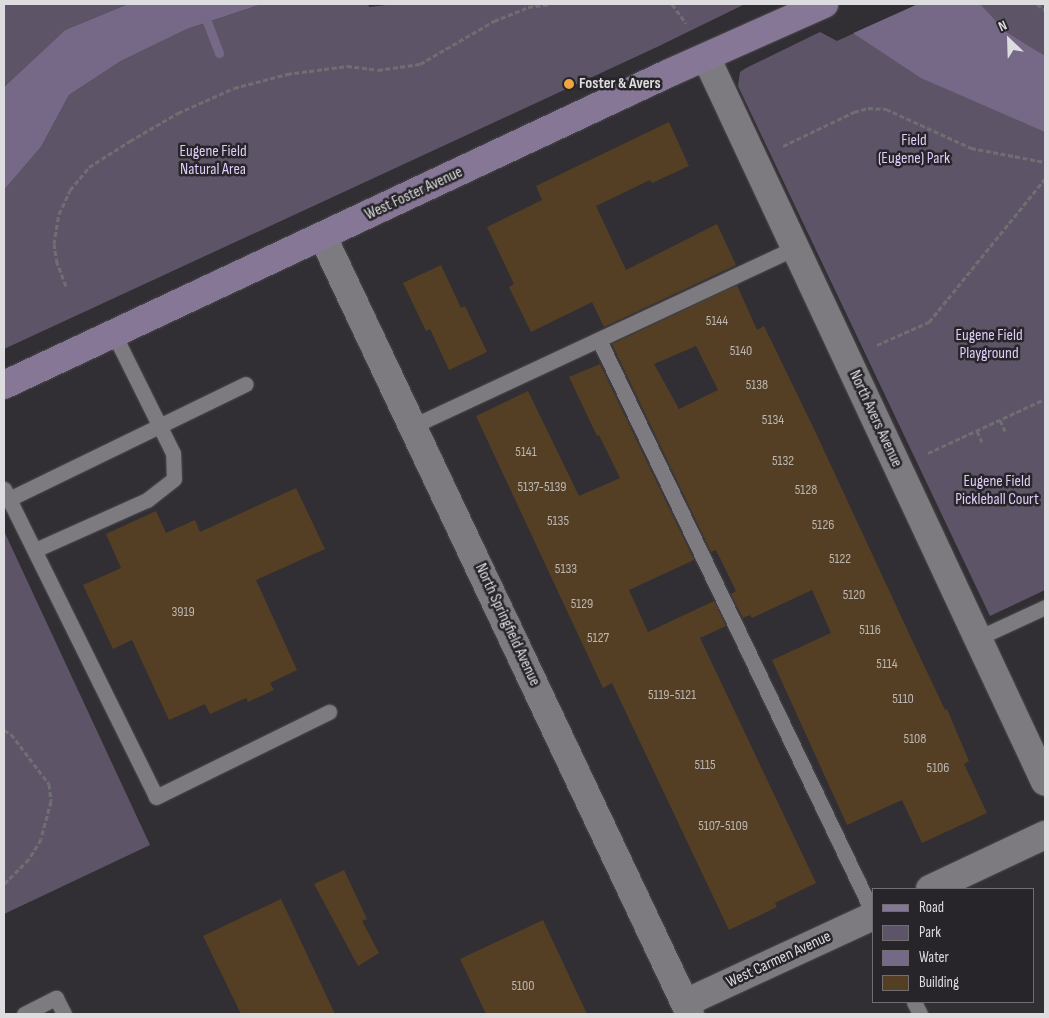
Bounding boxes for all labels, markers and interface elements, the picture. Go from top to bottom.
north arrow [984,15,1034,65]
text: N [996,17,1010,35]
place label: Foster & Avers [579,74,661,94]
marker: Foster & Avers [563,78,575,90]
park label: Field (Eugene) Park [878,131,950,169]
park label: Eugene Field Natural Area [179,142,247,180]
street label: West Foster Avenue [362,163,466,225]
house number: 5144 [706,313,728,329]
park label: Eugene Field Playground [955,326,1023,364]
house number: 5140 [730,343,752,359]
street label: North Avers Avenue [844,367,906,471]
house number: 5138 [746,377,768,393]
house number: 5134 [762,412,784,428]
house number: 5141 [515,444,537,460]
house number: 5132 [772,453,794,469]
park label: Eugene Field Pickleball Court [955,472,1039,510]
house number: 5137-5139 [517,479,567,495]
house number: 5128 [795,482,817,498]
house number: 5135 [547,513,569,529]
house number: 5126 [812,517,834,533]
house number: 5122 [829,551,851,567]
street label: North Springfield Avenue [470,561,544,689]
house number: 5133 [555,561,577,577]
house number: 5120 [843,587,865,603]
house number: 5129 [571,596,593,612]
house number: 3919 [171,604,195,620]
house number: 5116 [859,622,881,638]
house number: 5127 [587,630,609,646]
house number: 5114 [876,656,898,672]
house number: 5119-5121 [648,687,696,703]
house number: 5110 [892,691,914,707]
house number: 5108 [904,731,926,747]
house number: 5115 [694,757,716,773]
house number: 5106 [927,760,949,776]
house number: 5107-5109 [698,818,748,834]
legend [872,888,1034,1003]
text: Road [919,898,944,917]
text: Park [919,923,941,942]
street label: West Carmen Avenue [724,927,834,993]
text: Water [919,948,949,967]
text: Building [919,973,959,992]
house number: 5100 [511,978,535,994]

